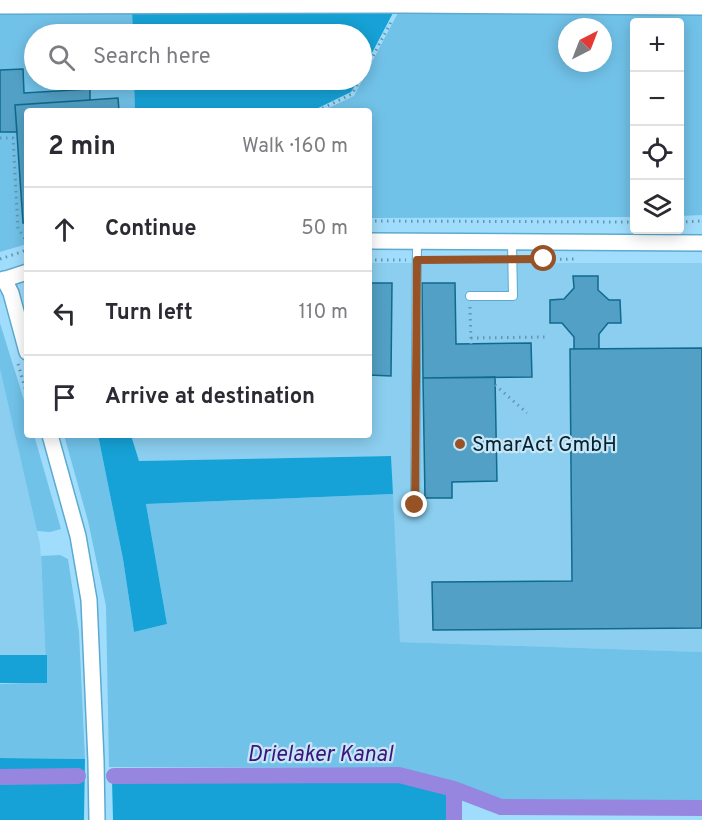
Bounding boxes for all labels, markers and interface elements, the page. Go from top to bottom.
north arrow [558,18,612,72]
map controls [630,18,684,234]
button: + [630,18,684,72]
search box [24,24,372,90]
icon: search [45,41,78,74]
text: Search here [93,44,211,71]
button: − [630,72,684,126]
button: locate [630,126,684,180]
text: 2 min [48,131,116,164]
text: Walk · 160 m [242,134,348,160]
button: layers [630,180,684,234]
icon: ahead [48,213,81,246]
text: Continue [105,216,196,243]
text: 50 m [301,216,348,242]
route start [530,245,556,271]
icon: left [48,297,81,330]
text: Turn left [105,300,193,327]
text: 110 m [299,300,348,326]
icon: arrive [48,381,81,414]
text: Arrive at destination [105,384,315,411]
place label: SmarAct GmbH [472,432,617,459]
marker: SmarAct GmbH [453,437,467,451]
route end [401,491,427,517]
water label: Drielaker Kanal [247,742,394,769]

